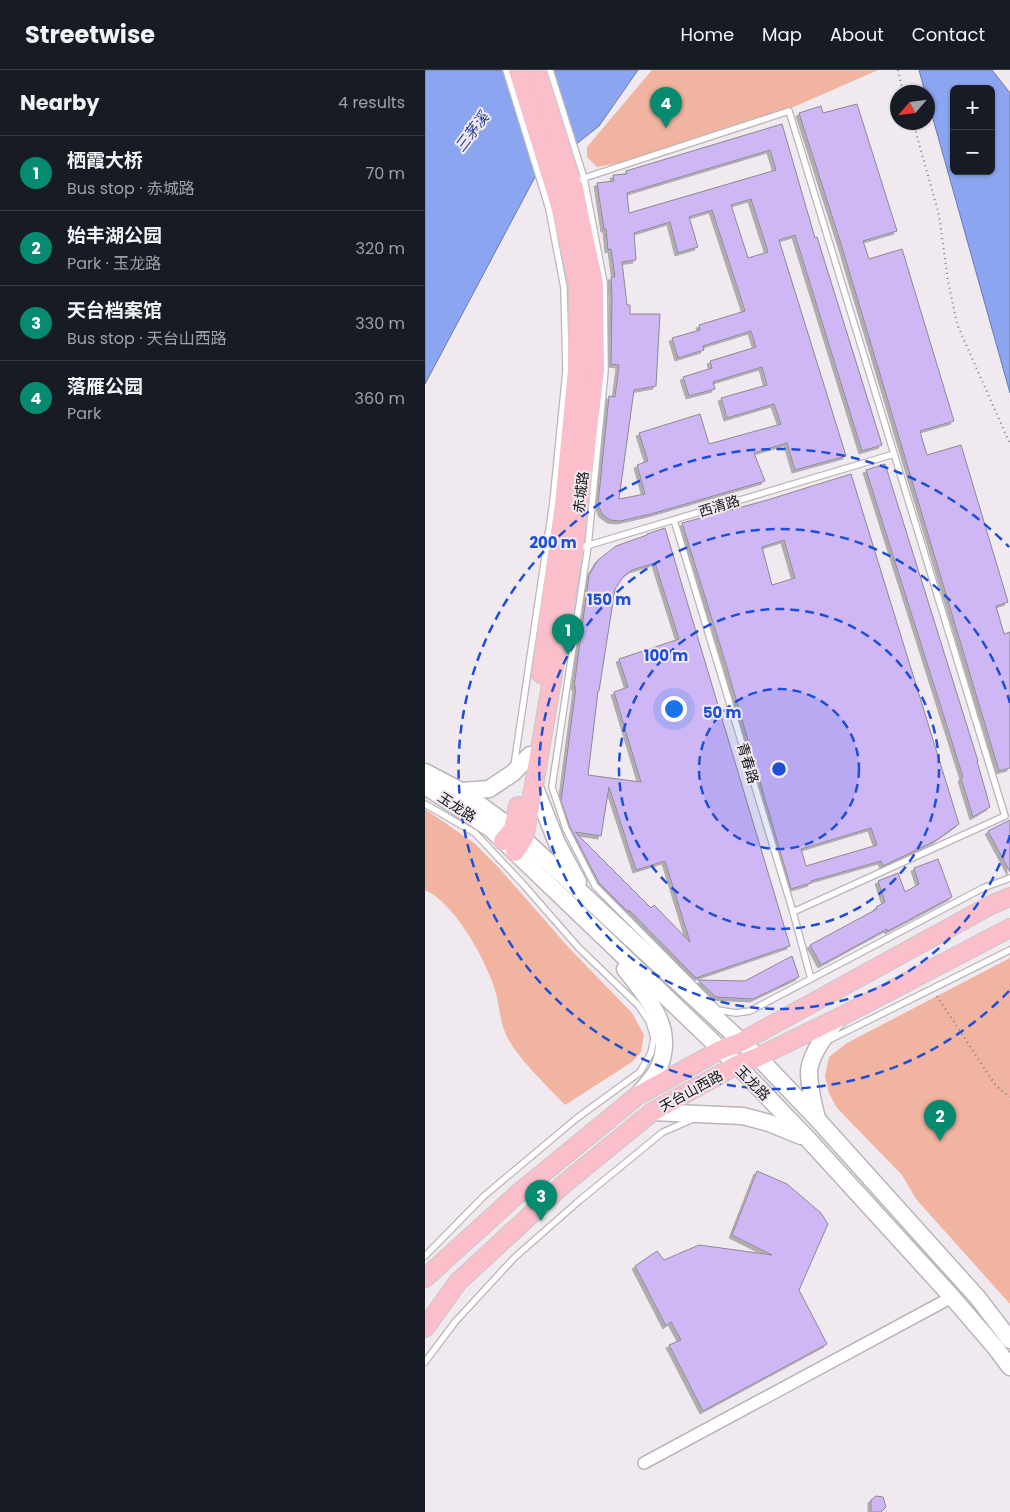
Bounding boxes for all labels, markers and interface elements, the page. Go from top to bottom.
text: Streetwise [25,18,155,51]
text: Home [680,22,734,47]
text: Map [762,22,802,47]
text: About [830,22,884,47]
text: Contact [912,22,985,47]
north arrow [890,85,935,130]
map controls [950,85,995,175]
button: + [950,85,995,130]
pin: 4 [650,87,682,128]
text: Nearby [20,88,100,117]
text: 4 results [338,91,405,114]
water label: 三茅溪 [450,106,495,156]
button: − [950,130,995,175]
text: 栖霞大桥 [67,147,143,174]
text: 1 [33,162,39,185]
text: 70 m [365,162,405,185]
text: Bus stop · 赤城路 [67,177,195,200]
text: 始丰湖公园 [67,222,162,249]
text: 2 [31,237,41,260]
text: 320 m [356,237,405,260]
text: Park · 玉龙路 [67,252,161,275]
text: 天台档案馆 [67,297,162,324]
text: 3 [31,312,41,335]
text: 330 m [355,312,405,335]
text: Bus stop · 天台山西路 [67,327,227,350]
text: 落雁公园 [67,373,143,400]
text: 4 [31,387,41,410]
text: 360 m [355,387,405,410]
text: Park [67,402,101,425]
street label: 赤城路 [569,470,593,514]
street label: 西清路 [696,490,742,522]
text: 200 m [529,532,577,553]
text: 150 m [587,589,631,610]
pin: 1 [552,614,584,655]
text: 100 m [644,645,688,666]
your location [661,696,687,722]
text: 50 m [703,702,741,723]
street label: 青春路 [732,740,764,786]
centre of rings [770,760,788,778]
street label: 玉龙路 [434,787,480,827]
street label: 玉龙路 [731,1061,775,1105]
street label: 天台山西路 [656,1065,726,1117]
pin: 2 [924,1100,956,1141]
pin: 3 [525,1180,557,1221]

